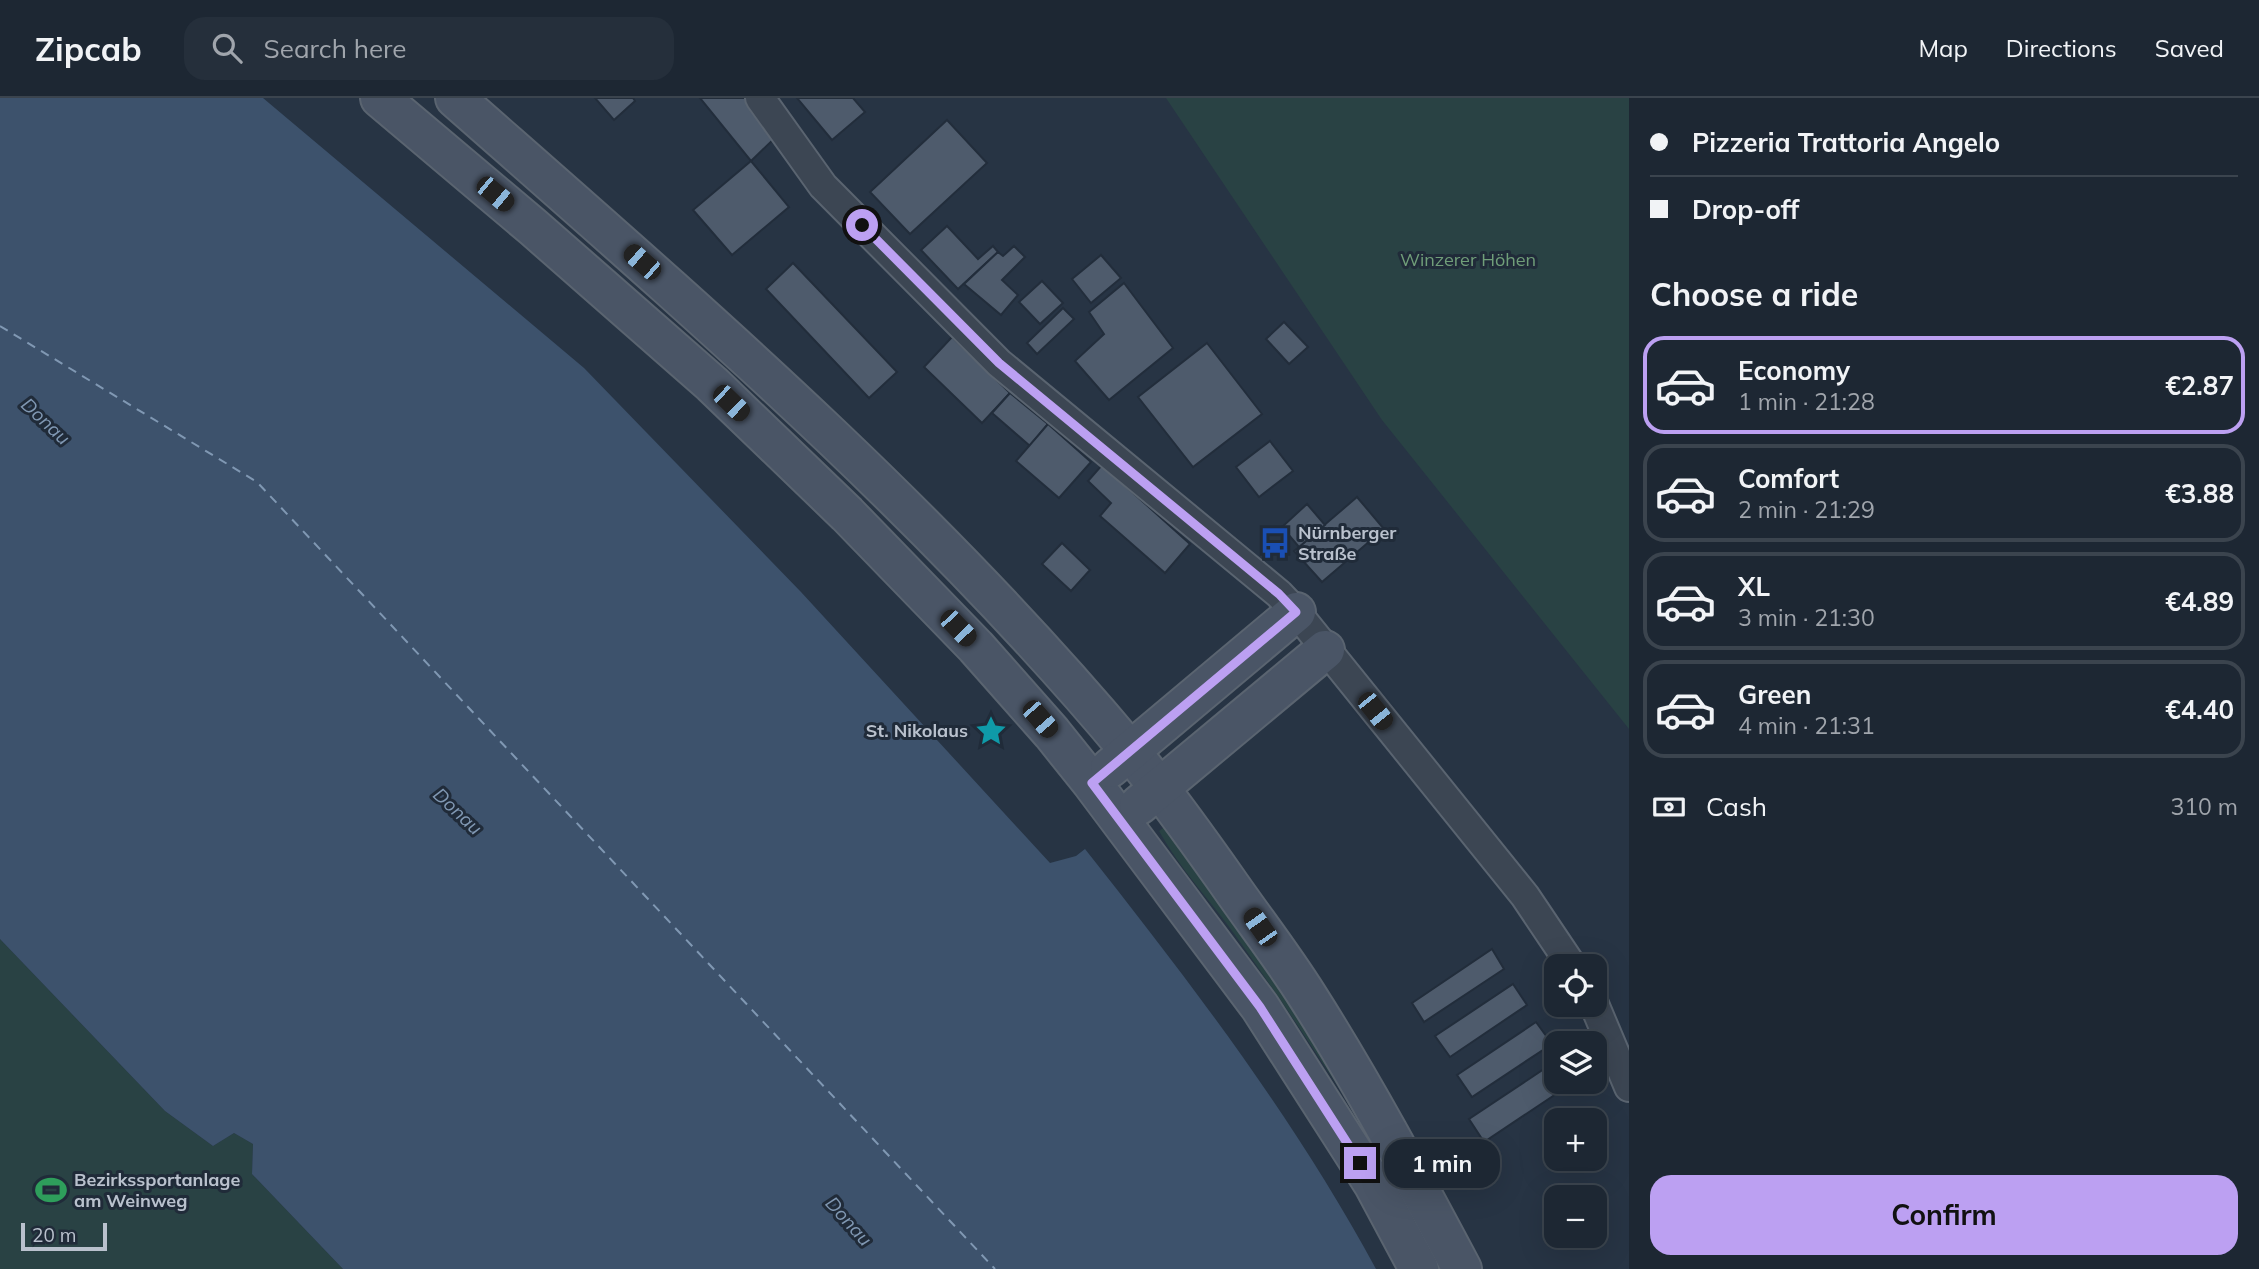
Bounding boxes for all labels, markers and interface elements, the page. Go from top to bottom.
search box [184,17,674,80]
text: Zipcab [35,28,142,69]
icon: search [208,29,246,67]
text: Search here [264,32,407,65]
text: Map [1918,33,1968,63]
text: Directions [2006,33,2117,63]
text: Saved [2155,33,2224,63]
text: Pizzeria Trattoria Angelo [1692,126,2000,159]
car [473,172,518,216]
text: Drop-off [1692,193,1799,226]
route start [846,209,878,241]
car [620,240,665,284]
park label: Winzerer Höhen [1400,248,1536,271]
text: Choose a ride [1650,274,1858,314]
icon: car [1654,354,1717,417]
text: Economy [1738,354,1850,387]
text: €2.87 [2165,369,2234,402]
car [709,381,754,425]
text: 1 min · 21:28 [1738,387,1875,416]
water label: Donau [16,392,76,450]
icon: car [1654,462,1717,525]
text: Comfort [1738,462,1839,495]
text: €3.88 [2165,477,2234,510]
text: 2 min · 21:29 [1738,495,1875,524]
place label: Nürnberger Straße [1298,521,1397,565]
bus stop icon: Nürnberger Straße [1258,526,1292,560]
icon: car [1654,570,1717,633]
text: XL [1738,570,1770,603]
text: €4.89 [2165,585,2234,618]
text: 3 min · 21:30 [1738,603,1875,632]
car [936,606,981,650]
icon: car [1654,678,1717,741]
text: Green [1738,678,1811,711]
car [1354,688,1397,734]
text: €4.40 [2165,693,2234,726]
car [1019,696,1062,742]
text: 4 min · 21:31 [1738,711,1875,740]
place icon: St. Nikolaus [974,714,1008,748]
place label: St. Nikolaus [866,719,968,742]
water label: Donau [428,782,488,840]
icon: cash [1650,788,1688,826]
text: Cash [1706,790,1767,823]
text: 310 m [2170,792,2238,821]
car [1240,904,1281,950]
map controls [1544,954,1607,1248]
button: locate [1544,954,1607,1017]
button: layers [1544,1031,1607,1094]
button: + [1544,1108,1607,1171]
callout: 1 min [1384,1138,1500,1188]
route end [1344,1147,1376,1179]
text: 1 min [1412,1149,1472,1178]
place label: Bezirkssportanlage am Weinweg [74,1168,241,1212]
sports icon: Bezirkssportanlage am Weinweg [34,1173,68,1207]
button: Confirm [1650,1175,2238,1255]
button: − [1544,1185,1607,1248]
water label: Donau [820,1191,878,1251]
scale bar [21,1220,107,1252]
text: 20 m [32,1223,76,1247]

